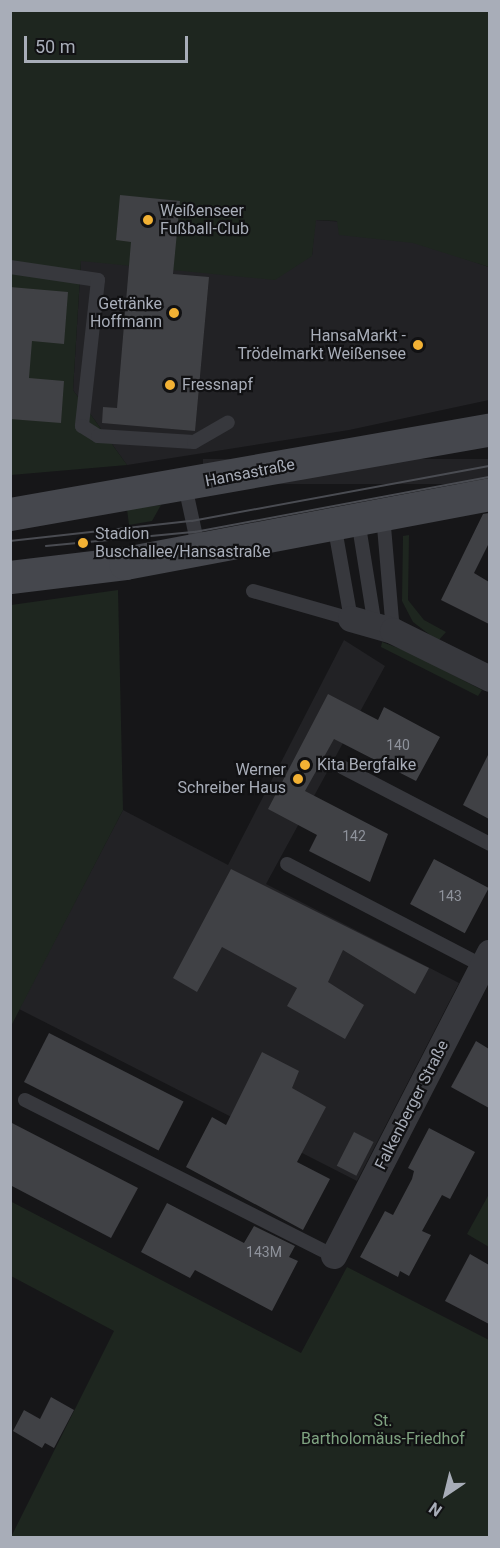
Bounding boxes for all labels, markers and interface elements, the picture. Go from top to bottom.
scale bar [27,24,190,62]
text: 50 m [35,36,75,57]
place label: Weißenseer Fußball-Club [160,201,249,239]
marker: Weißenseer Fußball-Club [141,213,155,227]
place label: Getränke Hoffmann [90,294,162,332]
marker: Getränke Hoffmann [167,306,181,320]
place label: HansaMarkt - Trödelmarkt Weißensee [237,326,406,364]
marker: HansaMarkt - Trödelmarkt Weißensee [411,338,425,352]
place label: Fressnapf [182,375,253,395]
marker: Fressnapf [163,378,177,392]
street label: Hansastraße [203,455,297,491]
place label: Stadion Buschallee/Hansastraße [95,524,271,562]
marker: Stadion Buschallee/Hansastraße [76,536,90,550]
house number: 140 [386,737,410,753]
place label: Kita Bergfalke [317,755,416,775]
marker: Kita Bergfalke [298,758,312,772]
place label: Werner Schreiber Haus [178,760,286,798]
marker: Werner Schreiber Haus [291,772,305,786]
house number: 142 [342,828,366,844]
house number: 143 [438,888,462,904]
street label: Falkenberger Straße [371,1037,453,1173]
house number: 143M [246,1244,282,1260]
park label: St. Bartholomäus-Friedhof [301,1411,465,1449]
north arrow [416,1464,476,1524]
text: N [425,1498,445,1520]

